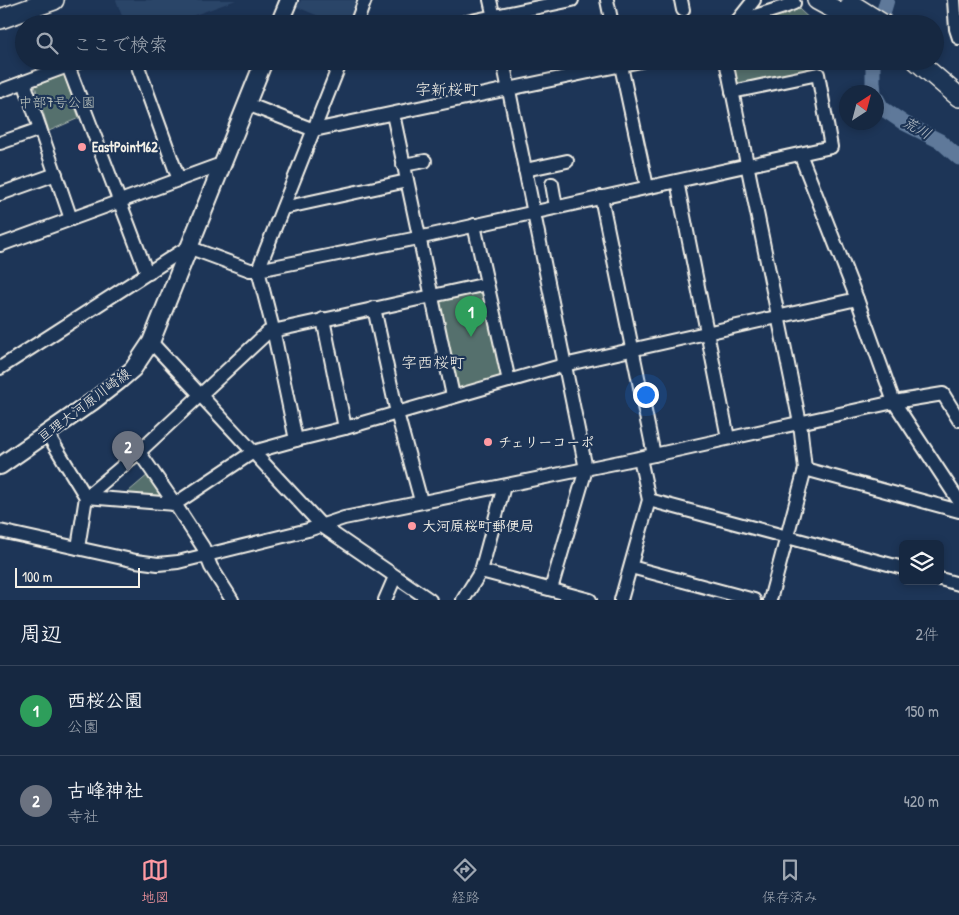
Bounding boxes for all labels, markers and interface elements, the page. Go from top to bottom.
search box [15,15,944,70]
icon: search [33,29,61,57]
text: ここで検索 [73,31,168,57]
district label: 字新桜町 [415,78,479,100]
north arrow [839,85,884,130]
park label: 中部7号公園 [19,92,95,111]
water label: 荒川 [899,111,935,144]
place label: EastPoint162 [92,137,158,156]
marker: EastPoint162 [76,141,88,153]
pin: 1 [455,296,487,337]
district label: 字西桜町 [401,351,465,373]
street label: 亘理大河原川崎線 [33,363,134,446]
your location [633,382,659,408]
pin: 2 [112,431,144,472]
place label: チェリーコーポ [498,432,594,451]
marker: チェリーコーポ [482,436,494,448]
place label: 大河原桜町郵便局 [422,516,534,535]
marker: 大河原桜町郵便局 [406,520,418,532]
map controls [899,540,944,585]
button: layers [899,540,944,585]
scale bar [15,565,140,588]
text: 100 m [22,567,52,586]
text: 周辺 [20,619,62,648]
text: 2件 [916,623,939,645]
text: 西桜公園 [67,687,143,713]
text: 1 [33,700,39,722]
text: 150 m [905,700,939,722]
text: 公園 [67,715,99,737]
text: 古峰神社 [67,777,143,803]
text: 2 [32,790,40,812]
text: 420 m [904,790,939,812]
text: 寺社 [67,805,99,827]
tab: 地図 [141,856,169,906]
tab: 経路 [451,856,479,906]
tab: 保存済み [762,856,818,906]

